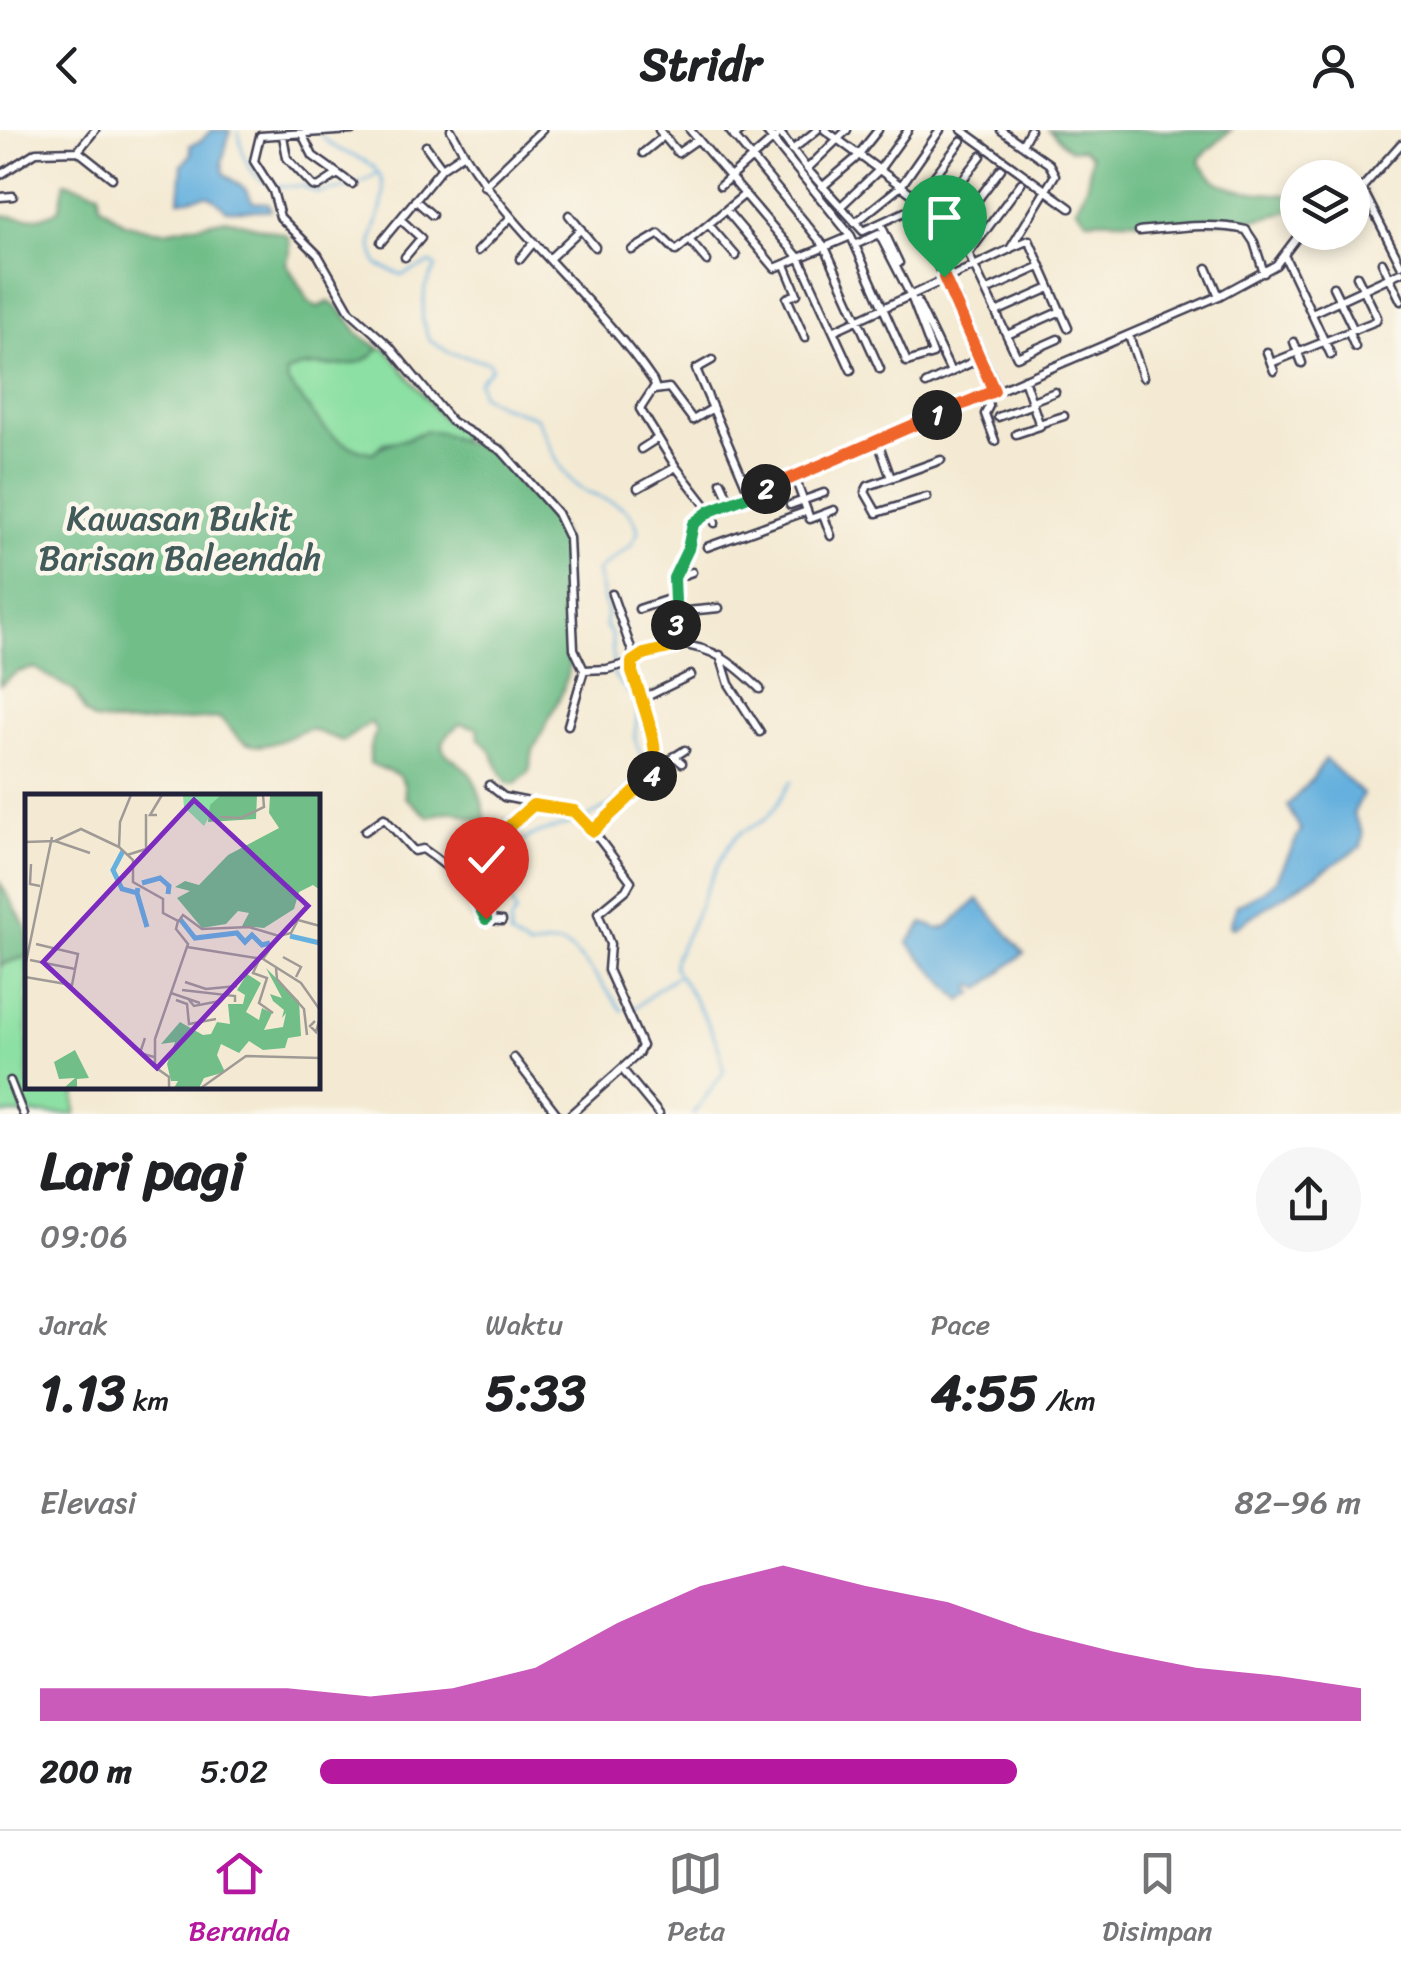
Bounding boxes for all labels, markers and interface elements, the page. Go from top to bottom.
text: Stridr [640,25,761,105]
icon: back [40,38,95,93]
icon: person [1306,38,1361,93]
map controls [1280,160,1370,250]
button: layers [1280,160,1370,250]
pin [902,175,987,278]
icon: arrive [917,190,972,245]
pin: 1 [912,390,962,440]
text: 1 [931,390,943,439]
pin: 2 [741,464,791,514]
text: 2 [758,464,774,513]
park label: Kawasan Bukit Barisan Baleendah [38,487,322,589]
pin: 3 [651,600,701,650]
text: 3 [668,600,684,649]
pin: 4 [627,751,677,801]
text: 4 [643,751,661,800]
inset map [25,794,320,1089]
pin [444,817,529,920]
icon: check [459,832,514,887]
text: Lari pagi [40,1122,245,1219]
button: share [1256,1147,1361,1252]
text: 09:06 [40,1208,128,1265]
text: Jarak [40,1300,108,1349]
text: Waktu [485,1300,563,1349]
text: Pace [931,1300,990,1349]
text: 1.13 [40,1349,125,1438]
text: 5:33 [485,1349,586,1438]
text: 4:55 [931,1349,1038,1438]
text: km [125,1376,169,1425]
text: /km [1038,1376,1096,1425]
text: Elevasi [40,1474,136,1531]
text: 82–96 m [1234,1474,1361,1531]
text: 200 m [40,1743,132,1800]
text: 5:02 [200,1743,268,1800]
tab: Beranda [189,1846,290,1955]
tab: Peta [667,1846,725,1955]
tab: Disimpan [1102,1846,1212,1955]

